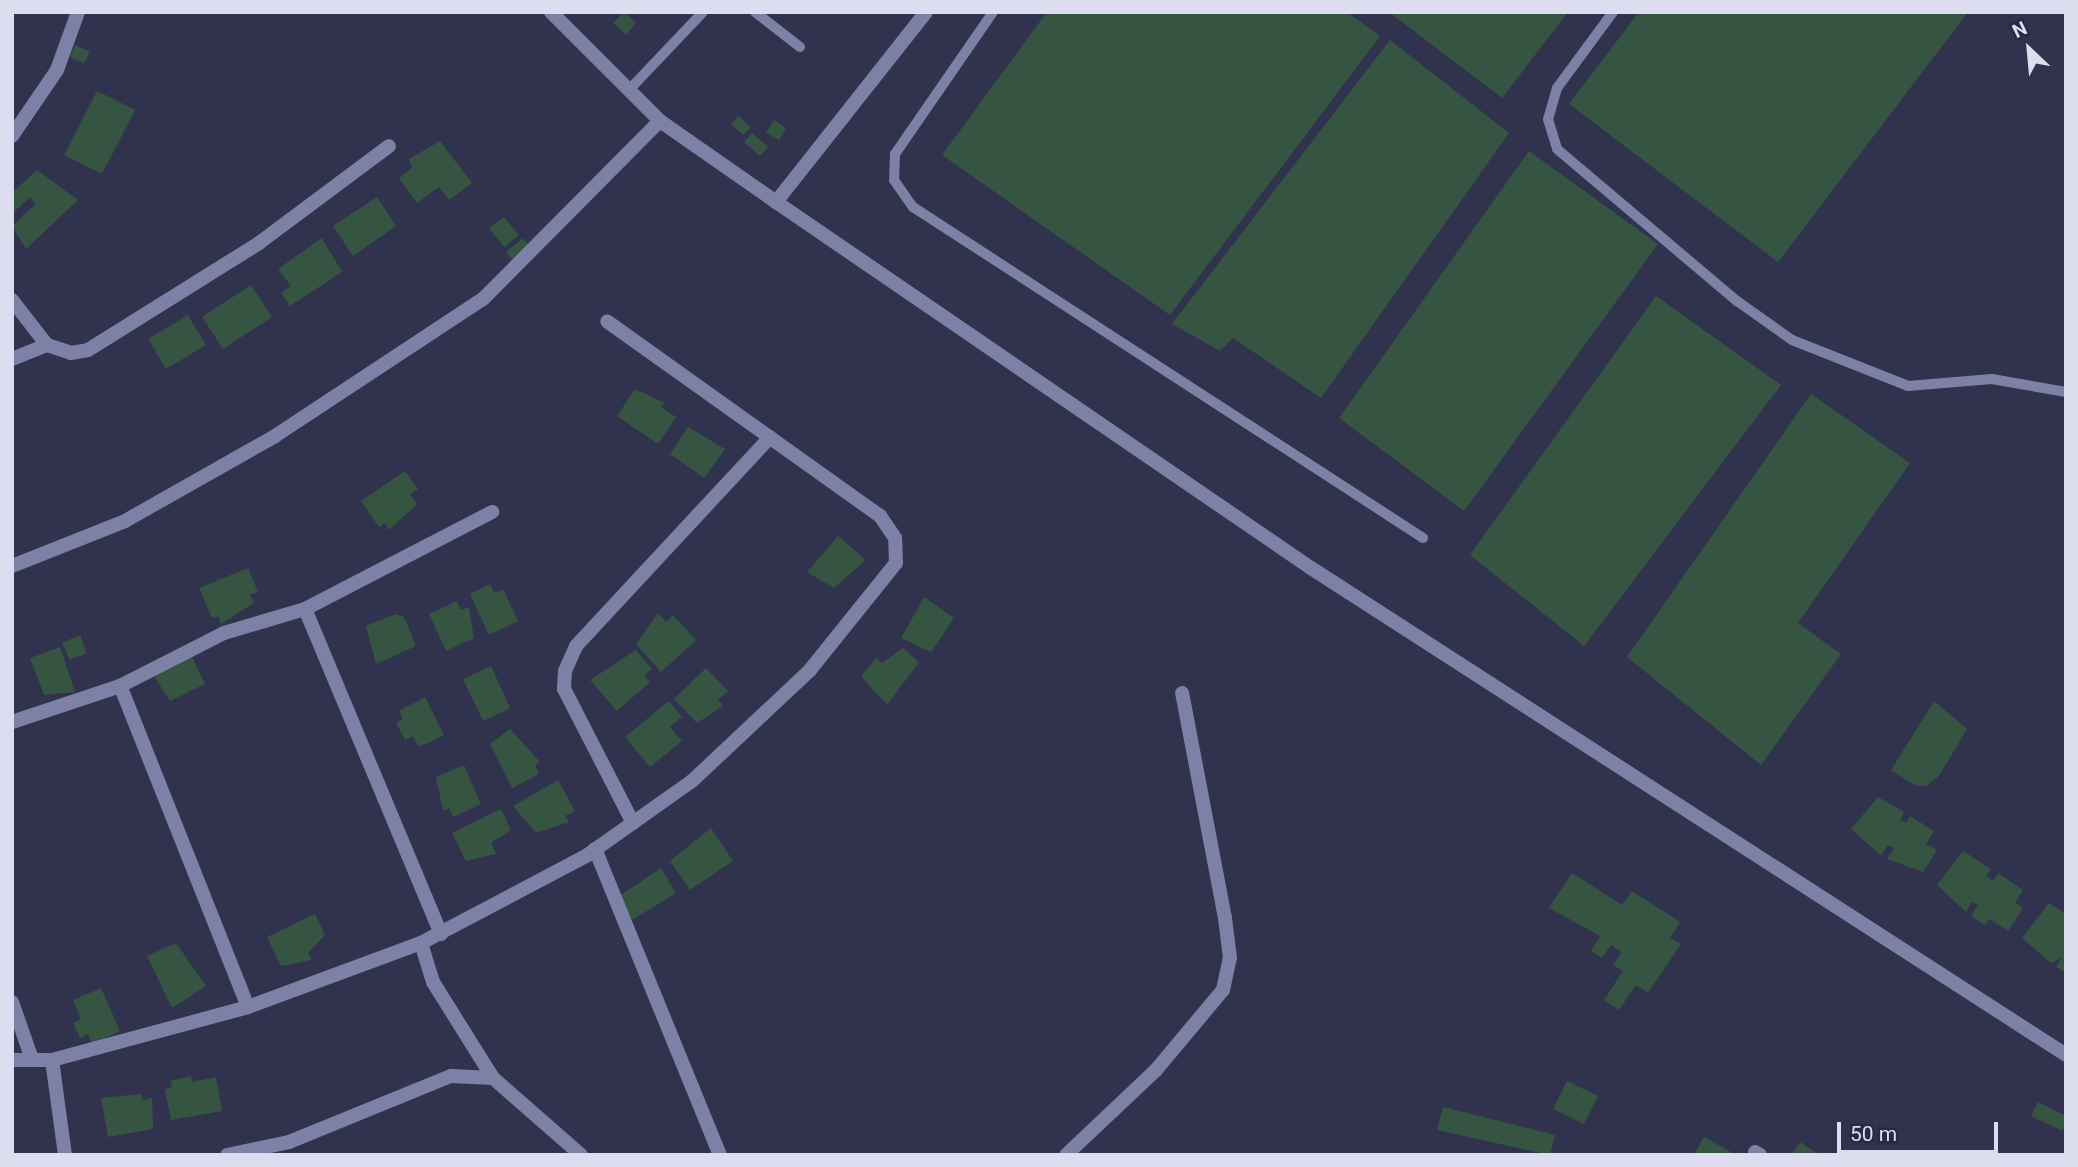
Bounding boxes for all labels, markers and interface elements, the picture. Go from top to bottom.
north arrow [1994,14,2064,84]
text: N [2009,16,2031,43]
scale bar [1840,1108,2001,1152]
text: 50 m [1850,1122,1897,1146]

